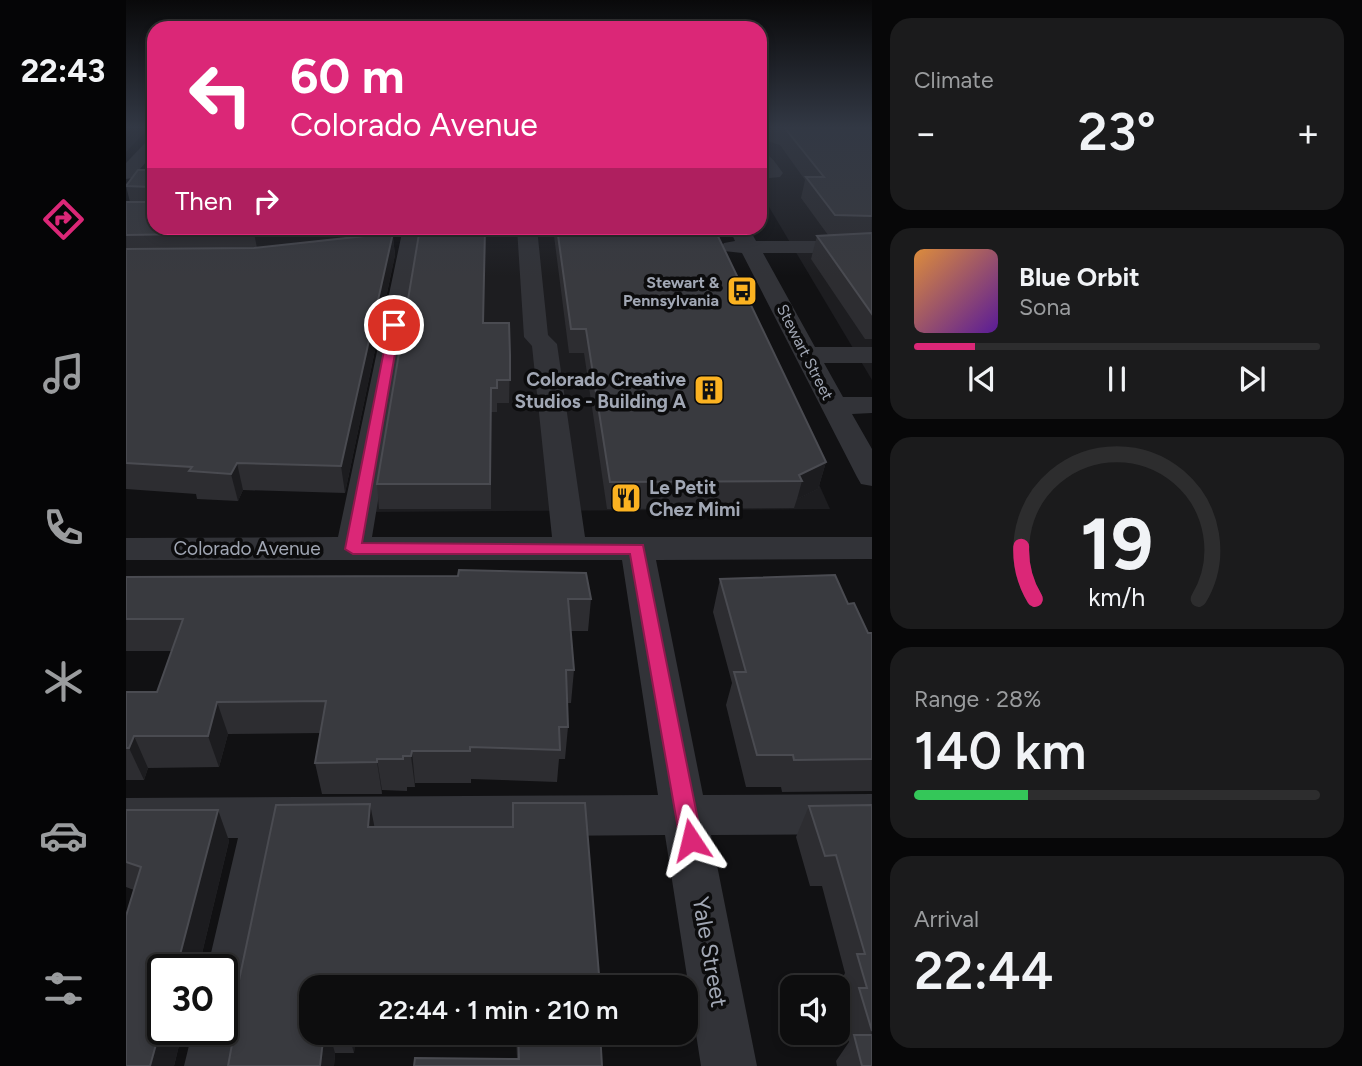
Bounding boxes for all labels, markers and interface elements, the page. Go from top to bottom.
text: 60 m [290,46,405,105]
icon: left [175,49,266,140]
text: 22:43 [21,52,105,90]
text: Climate [914,66,993,94]
text: 23° [1078,101,1156,163]
text: Colorado Avenue [290,106,538,144]
text: − [914,110,938,156]
text: + [1296,110,1320,156]
icon: right [247,182,285,220]
text: Then [175,185,233,217]
icon: directions [39,195,88,244]
text: Blue Orbit [1019,261,1140,293]
place label: Stewart & Pennsylvania [623,273,720,310]
bus stop icon: Stewart & Pennsylvania [725,274,759,308]
text: Sona [1019,293,1071,321]
pin [364,295,424,355]
street label: Stewart Street [773,301,837,403]
icon: arrive [375,306,413,344]
icon: music [39,349,88,398]
icon: previous [963,360,1001,398]
icon: pause [1098,360,1136,398]
icon: next [1233,360,1271,398]
place label: Colorado Creative Studios - Building A [514,368,686,413]
building icon: Colorado Creative Studios - Building A [692,373,726,407]
place label: Le Petit Chez Mimi [649,476,741,521]
restaurant icon: Le Petit Chez Mimi [609,481,643,515]
text: 19 [1081,500,1153,587]
icon: phone [39,503,88,552]
street label: Colorado Avenue [173,537,321,560]
text: km/h [1088,582,1146,612]
icon: climate [39,657,88,706]
text: Range · 28% [914,685,1041,713]
text: 140 km [914,720,1086,782]
position arrow [654,803,728,877]
icon: car [39,811,88,860]
street label: Yale Street [686,894,734,1010]
text: Arrival [914,905,979,933]
text: 22:44 [914,940,1053,1002]
speed limit sign: 30 [147,954,238,1045]
icon: filters [39,964,88,1013]
map controls [780,975,850,1045]
button: sound [780,975,850,1045]
text: 22:44 · 1 min · 210 m [378,994,619,1026]

